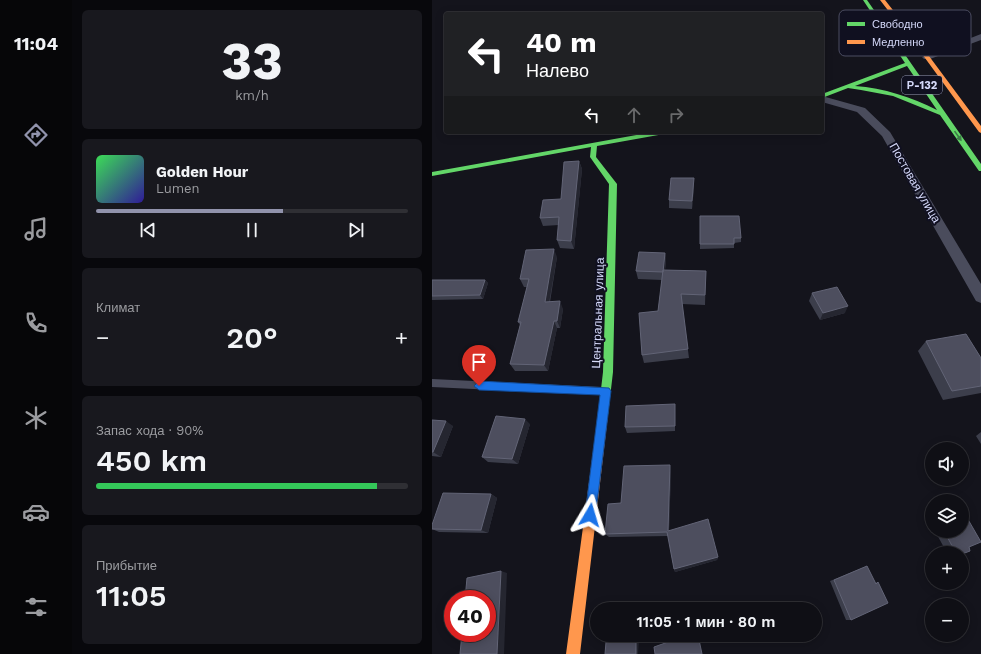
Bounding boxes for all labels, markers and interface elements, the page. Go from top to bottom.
legend [839,10,971,56]
text: Свободно [872,18,923,31]
text: 40 m [526,26,596,59]
icon: left [460,28,512,80]
text: 33 [221,31,283,92]
text: 11:04 [14,33,58,54]
text: Медленно [872,36,924,49]
text: Налево [526,60,589,81]
road number: Р-132 [902,76,942,94]
text: km/h [235,88,269,103]
icon: left [581,104,603,126]
icon: ahead [623,104,645,126]
icon: right [665,104,687,126]
icon: directions [22,121,50,149]
one-way arrow [954,131,962,142]
street label: Постовая улица [886,141,944,226]
text: Golden Hour [156,163,248,181]
text: Lumen [156,181,200,196]
icon: music [22,215,50,243]
icon: previous [137,219,159,241]
icon: pause [241,219,263,241]
icon: next [345,219,367,241]
street label: Центральная улица [589,257,607,369]
text: Климат [96,300,140,315]
icon: phone [22,309,50,337]
text: 20° [226,320,278,355]
text: − [96,325,109,350]
text: + [395,325,408,350]
pin [462,345,496,386]
icon: arrive [468,351,490,373]
icon: climate [22,404,50,432]
text: Запас хода · 90% [96,423,203,438]
map controls [925,442,969,642]
button: sound [925,442,969,486]
text: 450 km [96,443,207,478]
position arrow [569,494,611,536]
button: layers [925,494,969,538]
icon: car [22,498,50,526]
button: + [925,546,969,590]
text: Прибытие [96,558,157,573]
text: 11:05 [96,578,166,613]
speed limit sign: 40 [444,590,496,642]
icon: filters [22,593,50,621]
button: − [925,598,969,642]
text: 11:05 · 1 мин · 80 m [637,613,775,631]

